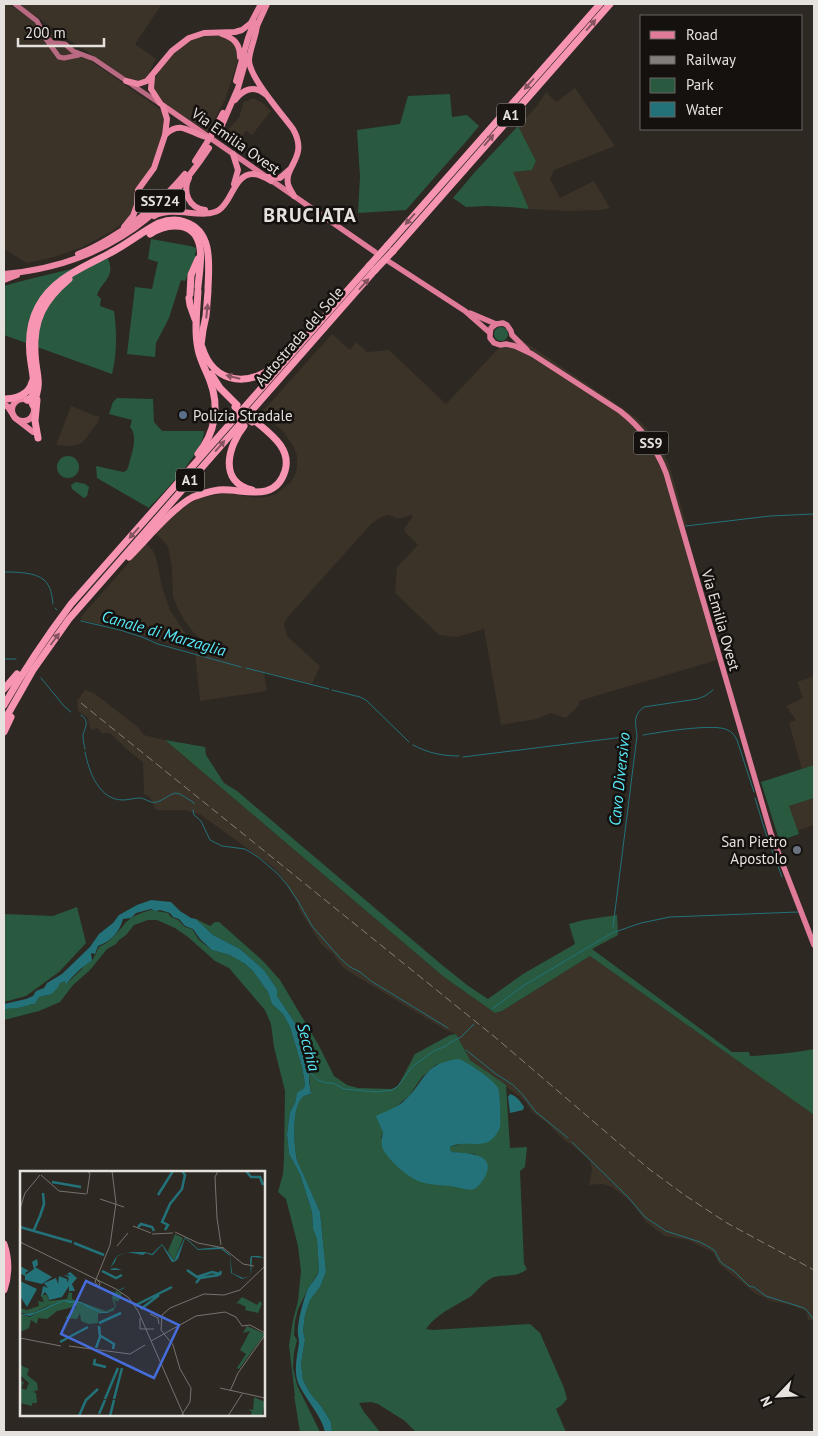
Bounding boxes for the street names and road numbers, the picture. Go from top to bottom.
street label: Via Emilia Ovest [187,103,284,179]
road number: A1 [497,104,525,126]
road number: SS724 [135,190,185,212]
street label: Autostrada del Sole [251,282,347,390]
road number: SS9 [634,432,668,454]
road number: A1 [176,468,204,492]
street label: Via Emilia Ovest [697,566,744,673]

